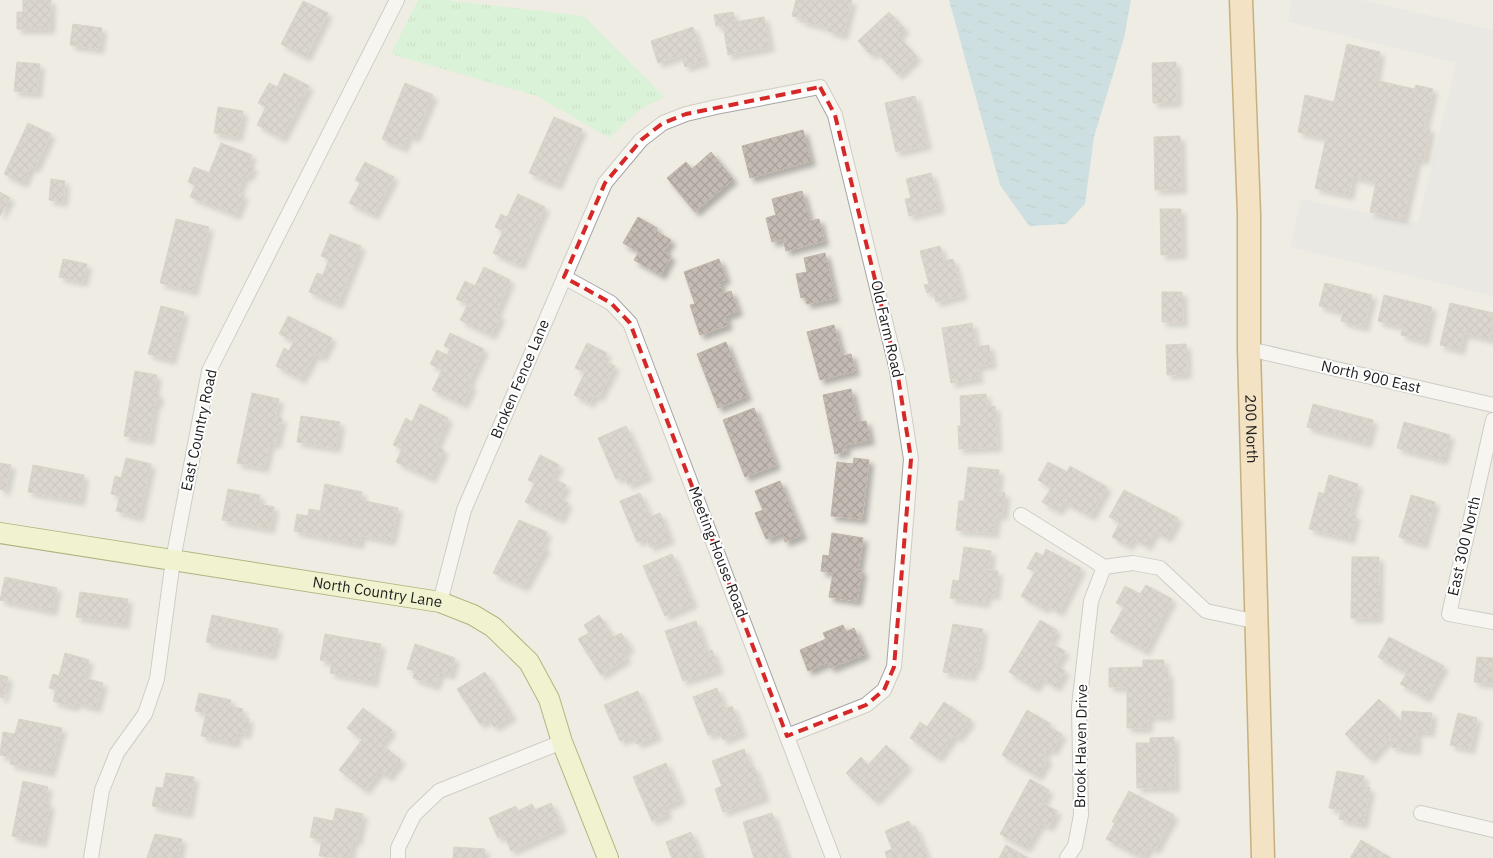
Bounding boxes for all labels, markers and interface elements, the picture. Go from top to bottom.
street label: Old Farm Road [867,278,908,379]
street label: Broken Fence Lane [486,316,553,441]
street label: North 900 East [1319,356,1423,397]
street label: East Country Road [176,367,221,492]
street label: 200 North [1241,394,1262,464]
street label: Meeting House Road [685,484,752,620]
street label: East 300 North [1443,494,1484,598]
street label: North Country Lane [311,572,444,611]
street label: Brook Haven Drive [1070,684,1091,808]

